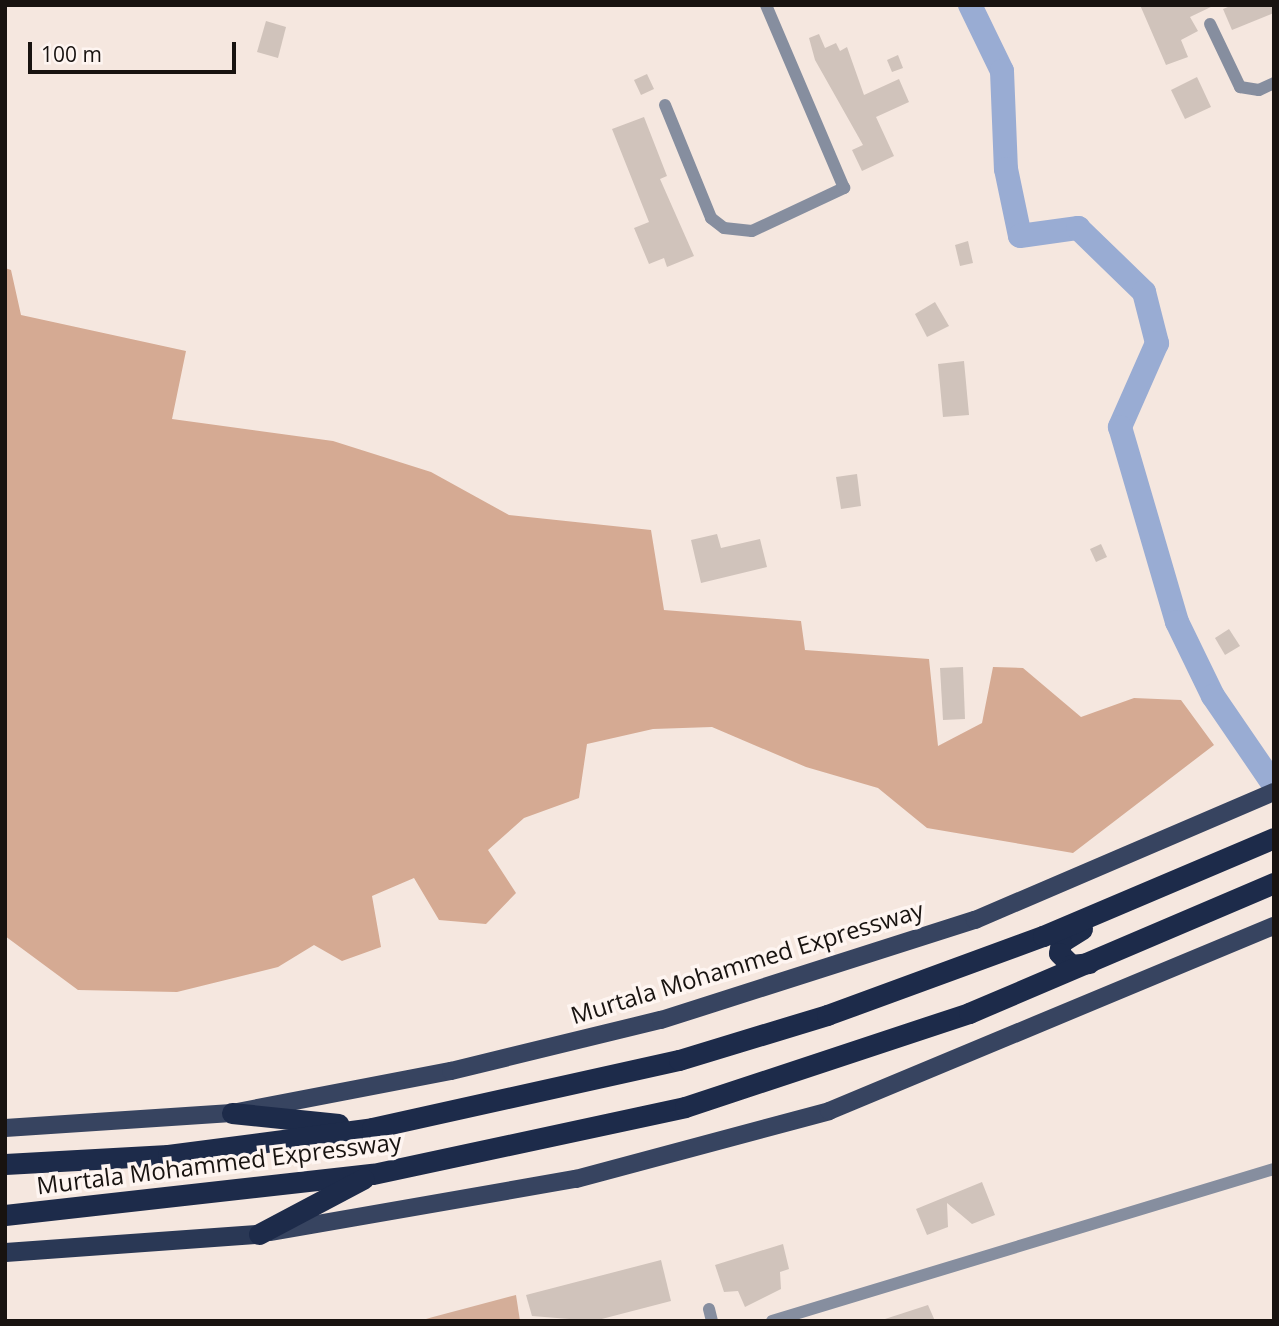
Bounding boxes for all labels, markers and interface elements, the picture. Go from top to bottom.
scale bar [32,28,240,72]
text: 100 m [41,40,102,68]
street label: Murtala Mohammed Expressway [567,895,927,1029]
street label: Murtala Mohammed Expressway [35,1126,403,1200]

